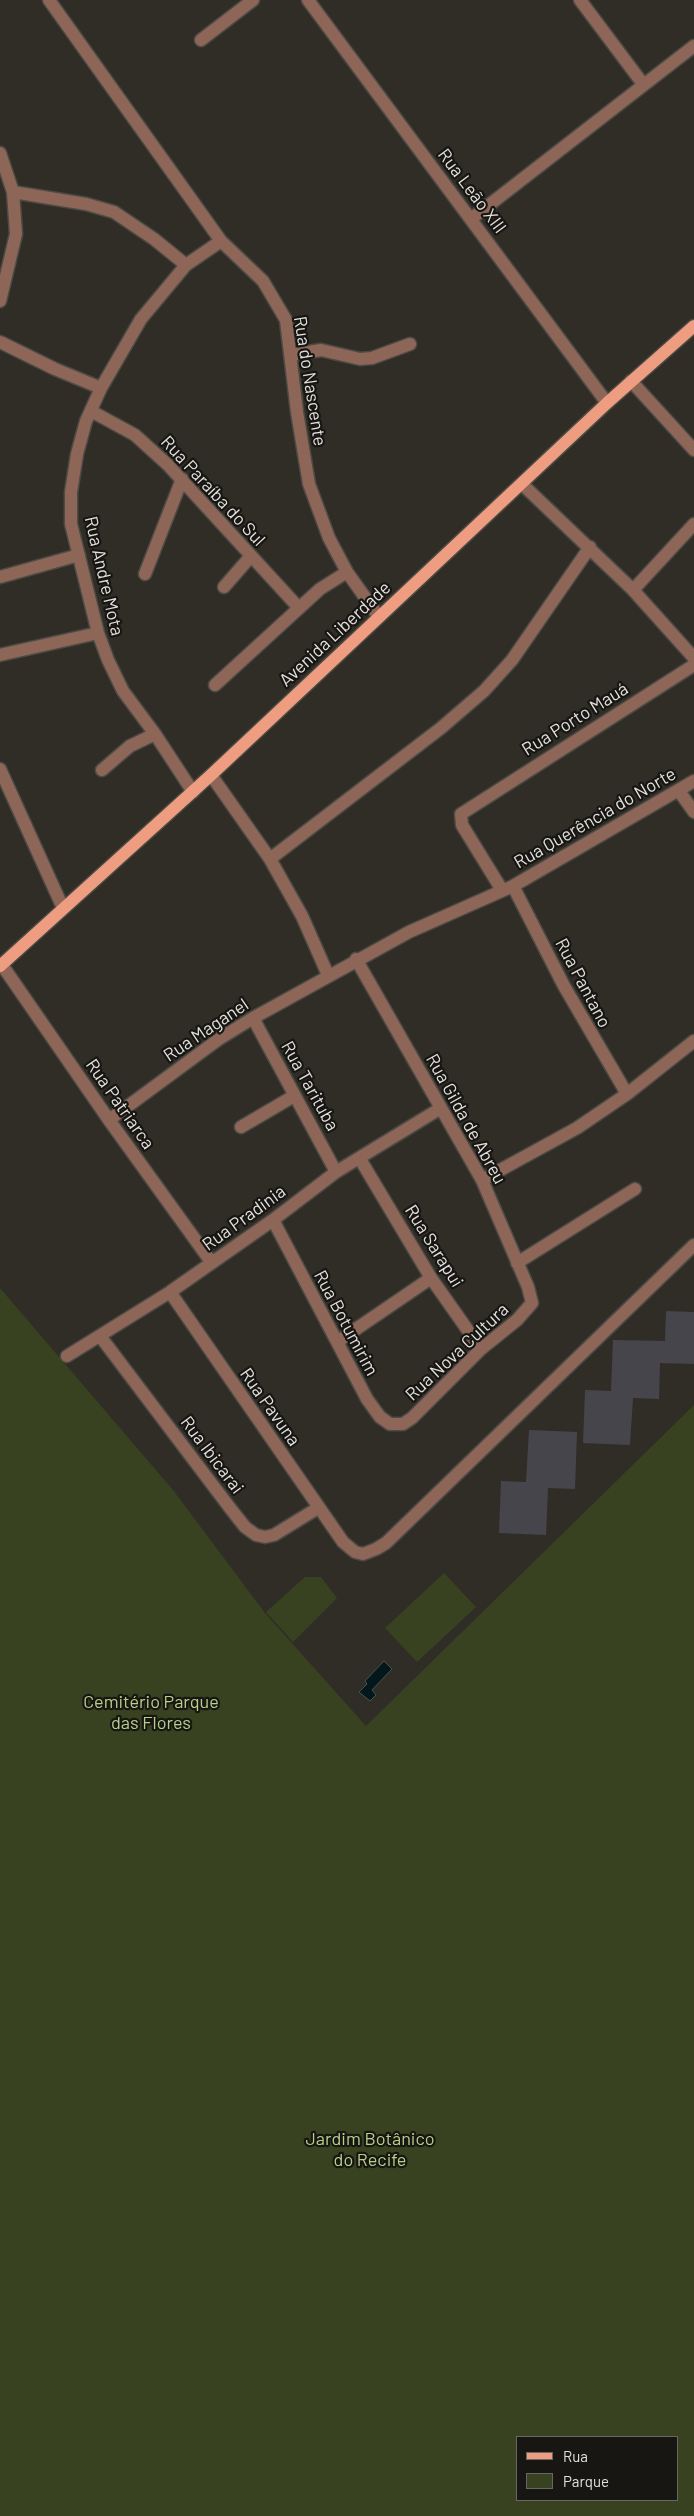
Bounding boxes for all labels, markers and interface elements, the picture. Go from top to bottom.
street label: Rua Leão XIII [433,144,511,238]
street label: Rua do Nascente [289,315,331,447]
street label: Rua Paraíba do Sul [156,431,270,551]
street label: Rua Andre Mota [80,514,128,638]
street label: Avenida Liberdade [275,577,395,691]
street label: Rua Porto Mauá [518,678,632,760]
street label: Rua Querência do Norte [510,763,680,873]
street label: Rua Pantano [550,935,616,1031]
street label: Rua Maganel [159,994,253,1066]
street label: Rua Tarituba [277,1037,343,1135]
street label: Rua Gilda de Abreu [421,1050,511,1188]
street label: Rua Patriarca [81,1055,159,1153]
street label: Rua Pradinia [198,1181,290,1255]
street label: Rua Sarapui [400,1201,468,1291]
street label: Rua Botumirim [309,1267,383,1379]
street label: Rua Nova Cultura [401,1299,513,1405]
street label: Rua Pavuna [235,1364,305,1450]
street label: Rua Ibicarai [176,1412,248,1498]
park label: Cemitério Parque das Flores [83,1691,219,1734]
park label: Jardim Botânico do Recife [305,2128,435,2170]
legend [516,2436,679,2501]
text: Rua [563,2447,588,2465]
text: Parque [563,2472,609,2490]

